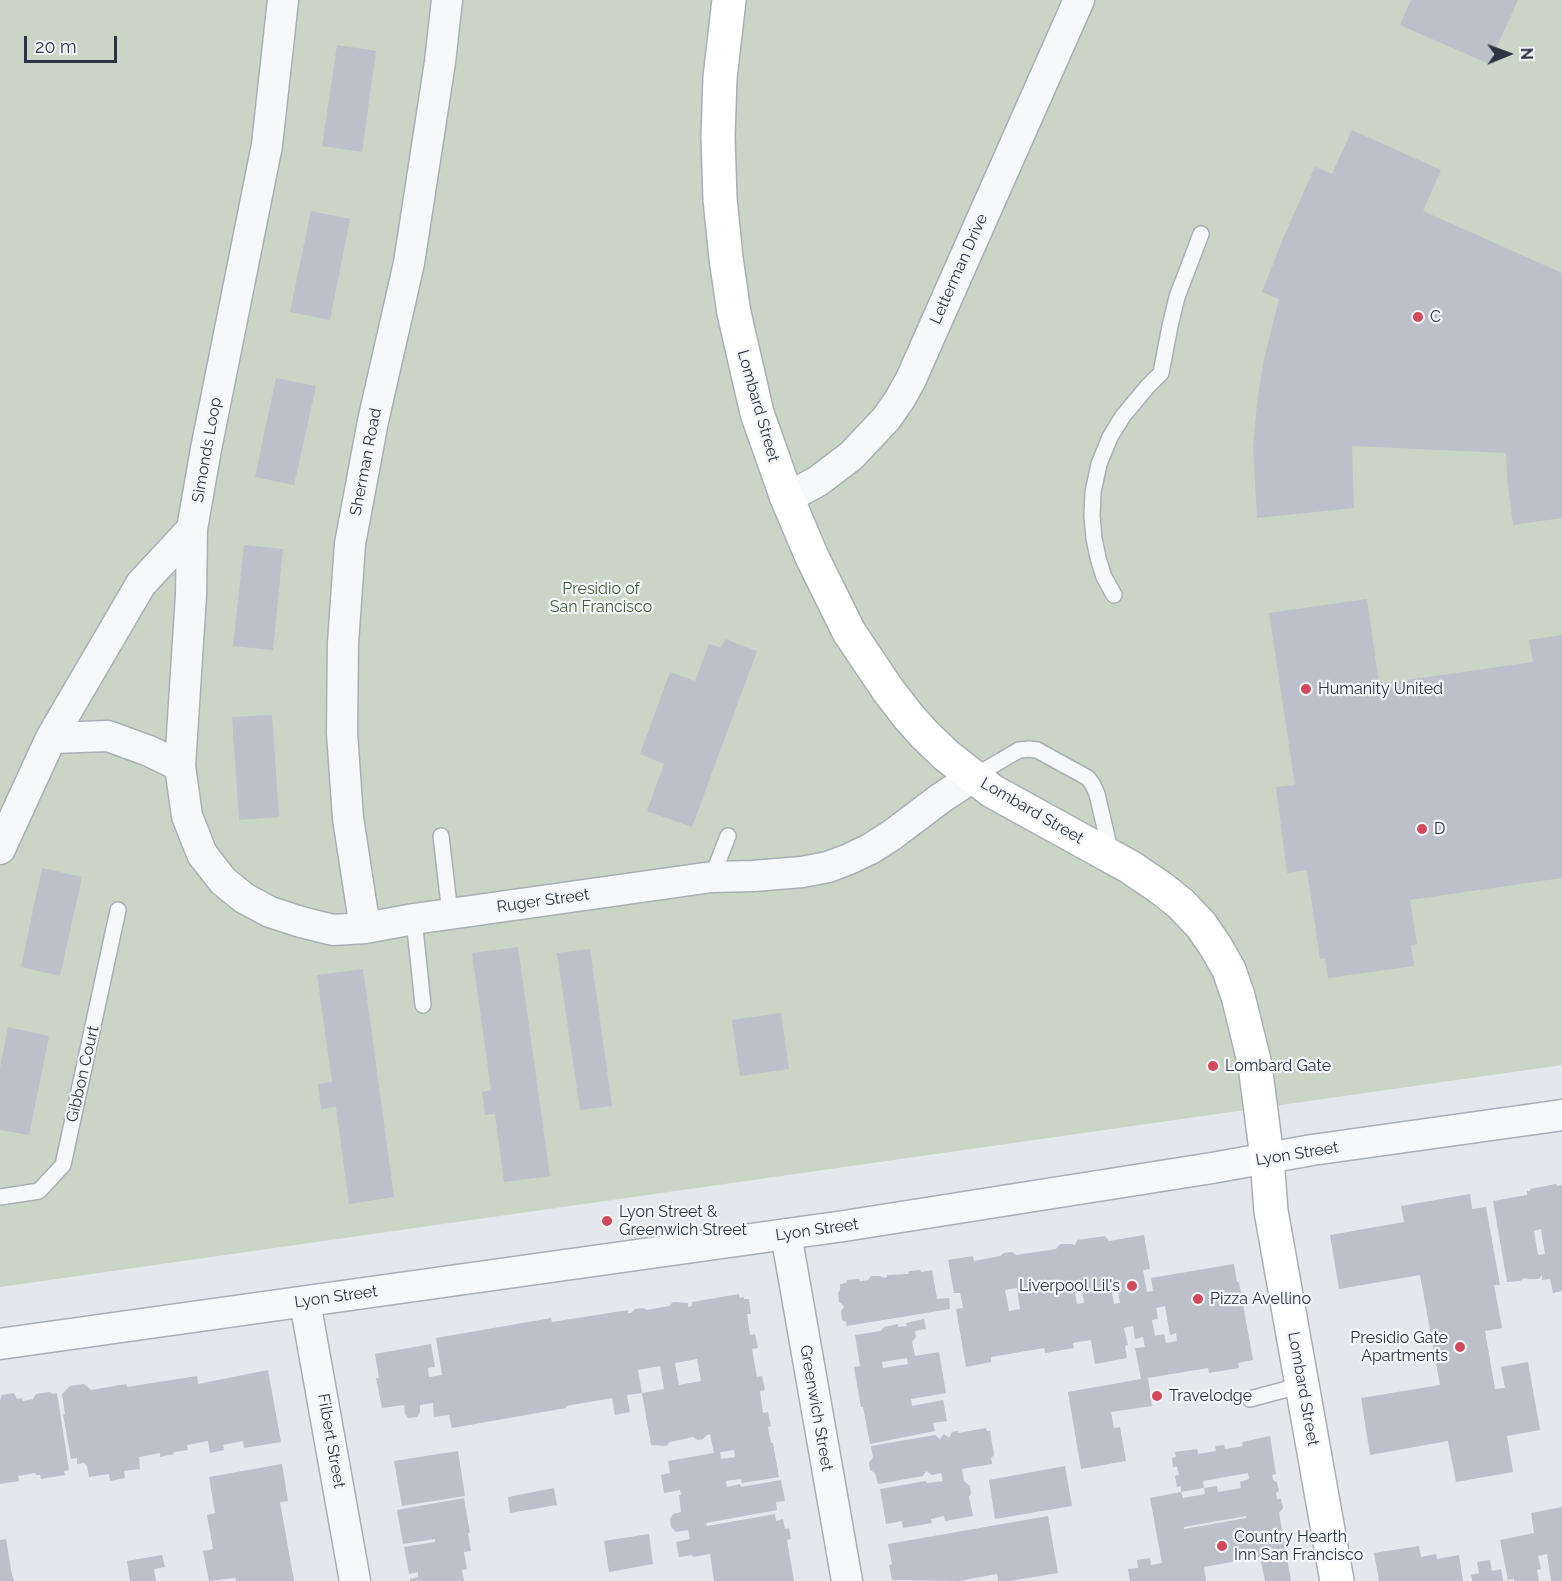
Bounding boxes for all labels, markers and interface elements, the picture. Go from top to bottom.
scale bar [27,24,120,62]
north arrow [1478,24,1538,84]
text: 20 m [35,36,77,57]
text: N [1517,47,1536,60]
street label: Letterman Drive [926,211,992,327]
place label: C [1430,307,1441,327]
marker: C [1411,310,1425,324]
street label: Lombard Street [733,348,783,464]
street label: Simonds Loop [188,396,226,504]
street label: Sherman Road [346,407,386,517]
park label: Presidio of San Francisco [550,579,652,617]
place label: Humanity United [1318,679,1443,699]
marker: Humanity United [1299,682,1313,696]
street label: Lombard Street [977,774,1087,848]
place label: D [1434,819,1445,839]
marker: D [1415,822,1429,836]
street label: Ruger Street [496,885,590,917]
street label: Gibbon Court [63,1024,103,1124]
place label: Lombard Gate [1225,1056,1331,1076]
marker: Lombard Gate [1206,1059,1220,1073]
street label: Lyon Street [1254,1138,1340,1170]
place label: Lyon Street & Greenwich Street [619,1202,747,1240]
marker: Lyon Street & Greenwich Street [600,1214,614,1228]
street label: Lyon Street [774,1215,860,1245]
place label: Liverpool Lil's [1019,1276,1120,1296]
marker: Liverpool Lil's [1125,1279,1139,1293]
street label: Lyon Street [293,1282,379,1312]
place label: Pizza Avellino [1210,1289,1311,1309]
marker: Pizza Avellino [1191,1292,1205,1306]
place label: Presidio Gate Apartments [1350,1328,1448,1366]
street label: Lombard Street [1283,1330,1323,1448]
marker: Presidio Gate Apartments [1453,1340,1467,1354]
street label: Greenwich Street [795,1343,837,1473]
place label: Travelodge [1169,1386,1252,1406]
marker: Travelodge [1150,1389,1164,1403]
street label: Filbert Street [313,1392,349,1490]
place label: Country Hearth Inn San Francisco [1234,1527,1363,1565]
marker: Country Hearth Inn San Francisco [1215,1539,1229,1553]

